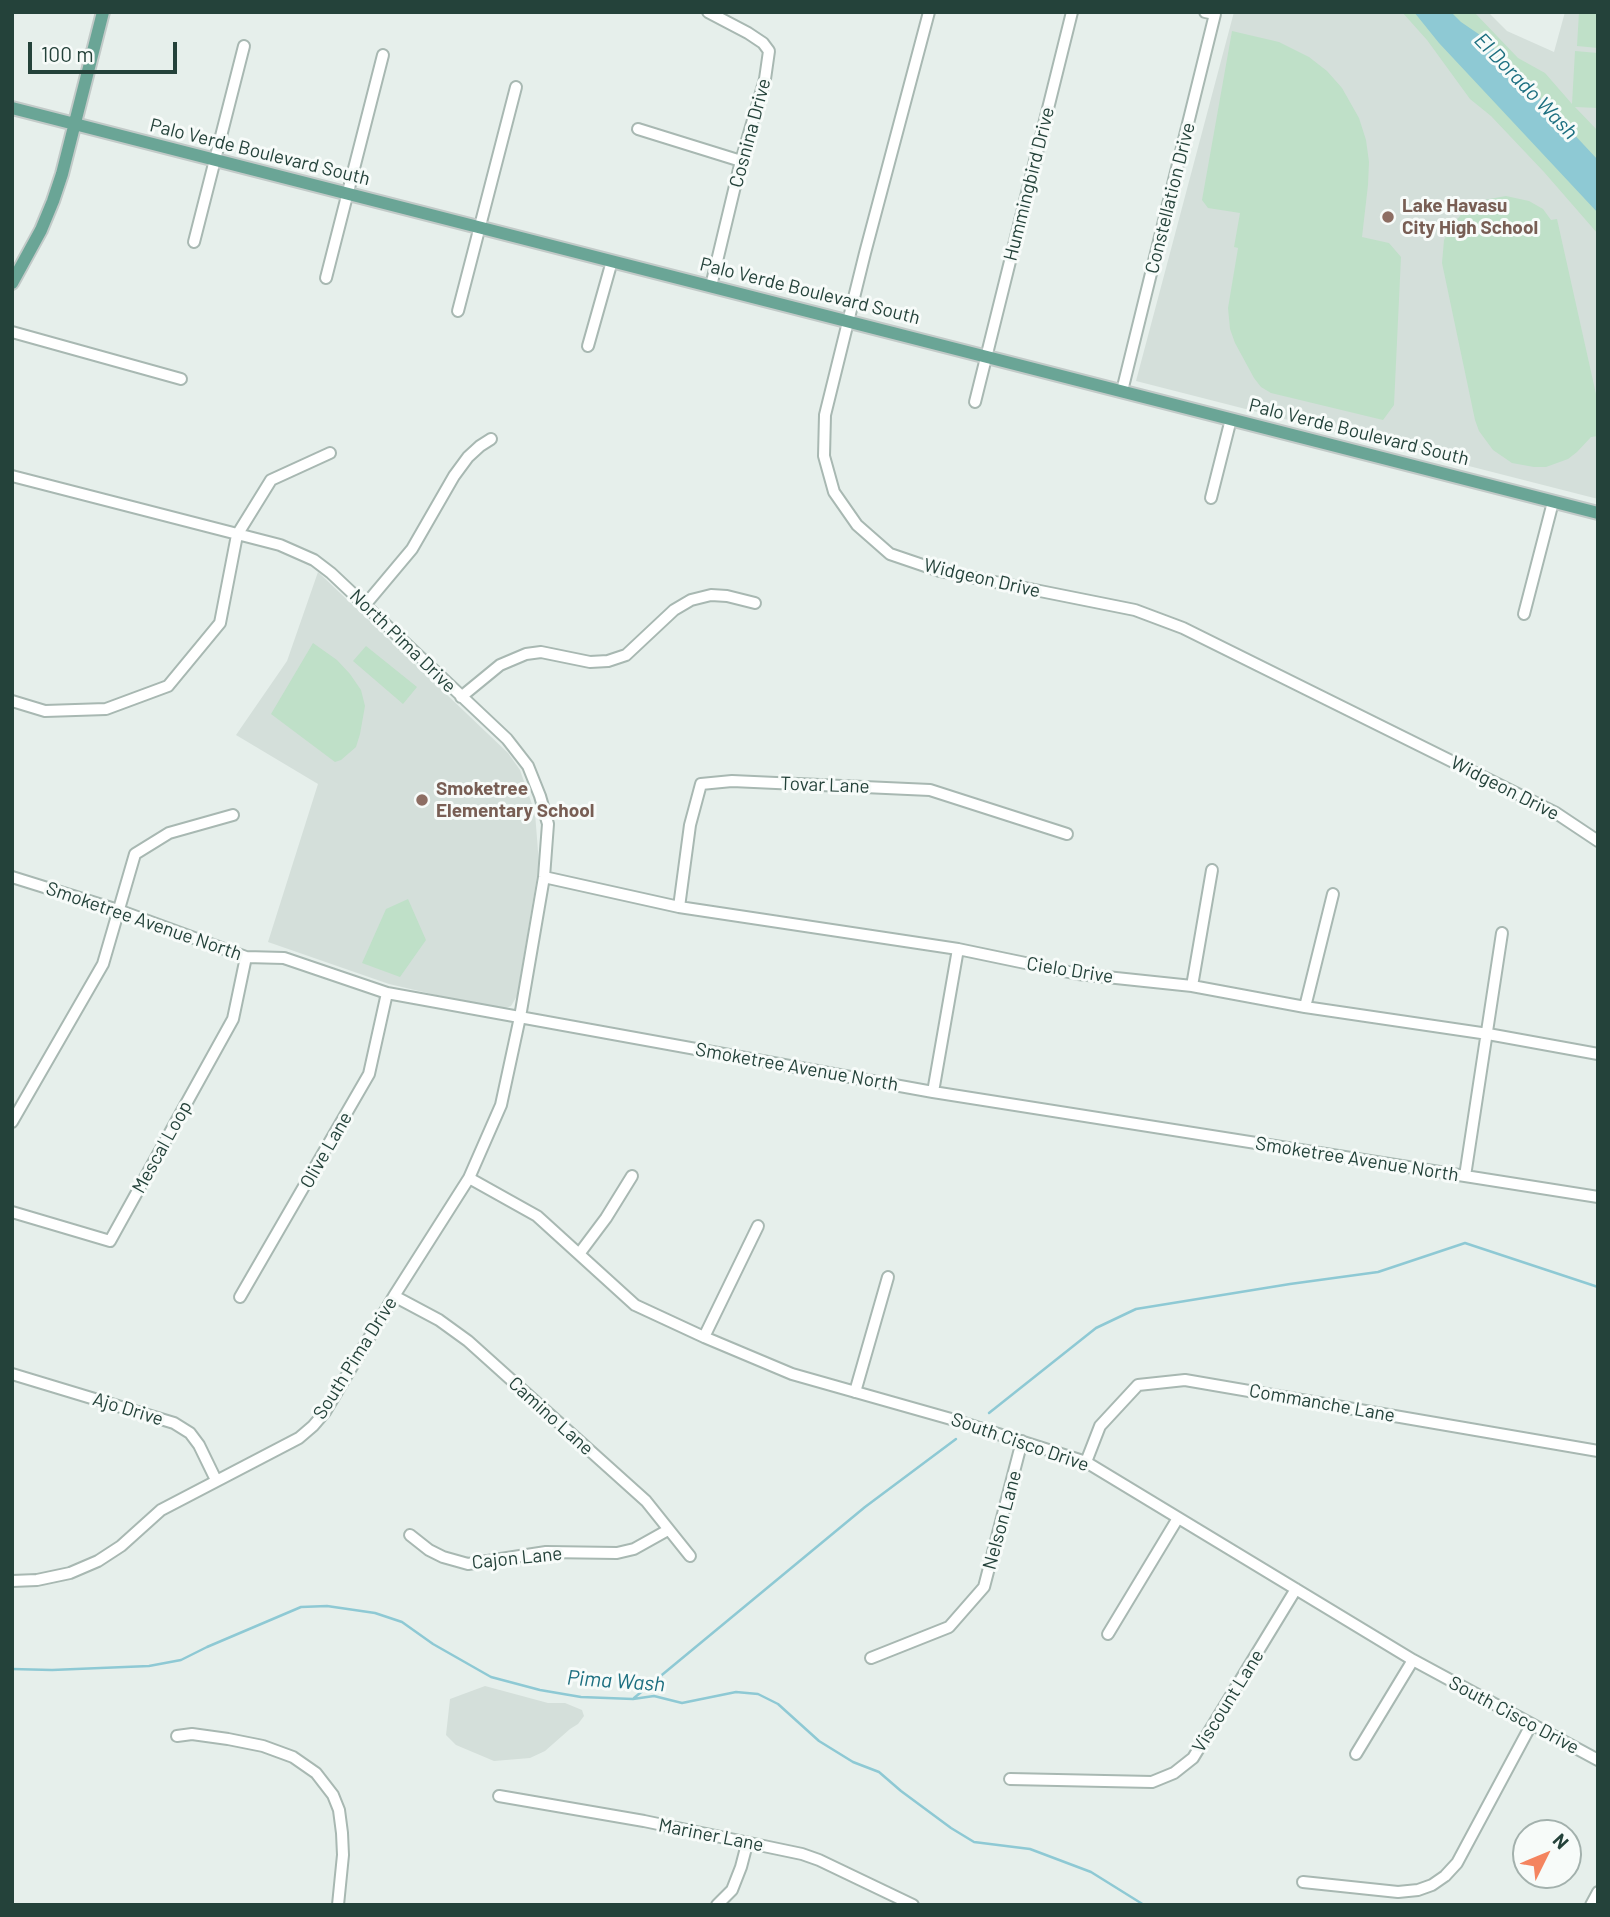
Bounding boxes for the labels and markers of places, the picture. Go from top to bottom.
place label: Lake Havasu City High School [1402,195,1538,239]
marker: Lake Havasu City High School [1380,209,1396,225]
place label: Smoketree Elementary School [436,778,594,822]
marker: Smoketree Elementary School [414,792,430,808]

